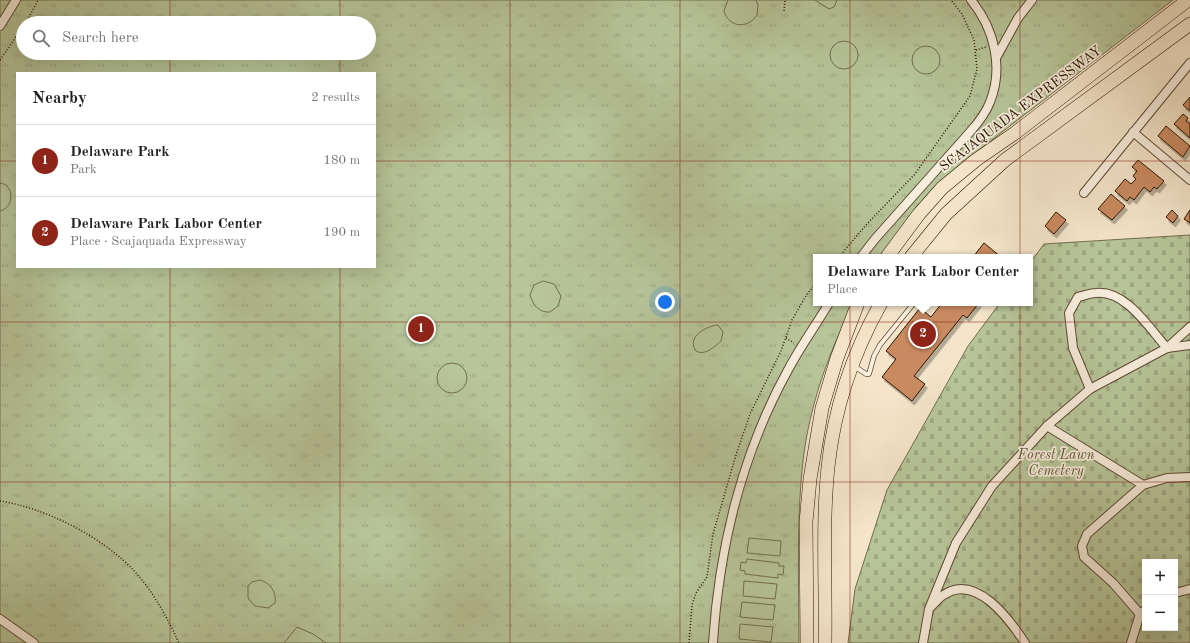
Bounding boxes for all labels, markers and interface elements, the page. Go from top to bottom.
search box [16,16,376,60]
icon: search [30,27,52,49]
text: Search here [62,31,139,46]
street label: SCAJAQUADA EXPRESSWAY [937,44,1104,174]
text: Nearby [32,90,87,107]
text: 2 results [311,91,360,104]
text: Delaware Park [70,145,170,160]
text: 1 [41,154,49,167]
text: 180 m [323,154,360,167]
text: Park [70,163,97,176]
text: Delaware Park Labor Center [70,217,262,232]
text: 2 [41,226,49,239]
text: 190 m [323,226,360,239]
text: Place · Scajaquada Expressway [70,235,247,248]
popup [813,254,1033,306]
text: Delaware Park Labor Center [827,265,1019,280]
text: Place [827,283,857,296]
your location [655,292,675,312]
pin: 1 [408,314,434,344]
pin: 2 [910,319,936,349]
park label: Forest Lawn Cemetery [1016,448,1095,479]
map controls [1142,559,1178,631]
button: + [1142,559,1178,595]
button: − [1142,595,1178,631]

